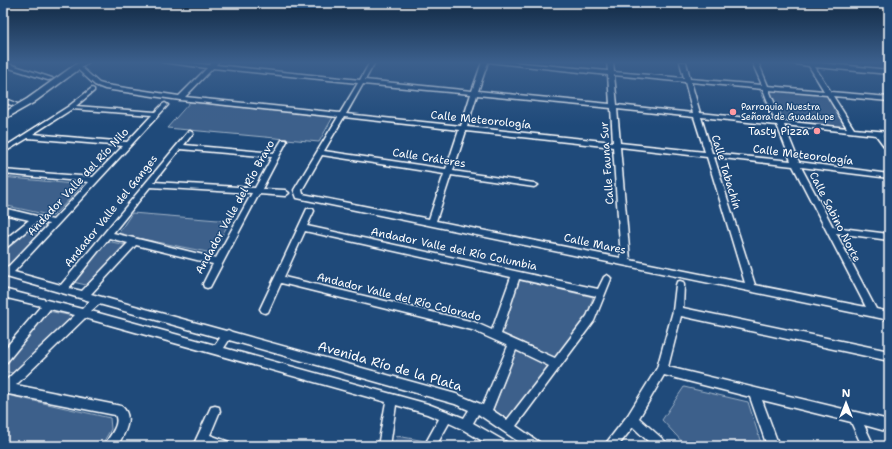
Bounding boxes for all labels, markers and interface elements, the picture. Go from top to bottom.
place label: Parroquia Nuestra Señora de Guadalupe [741,101,834,123]
street label: Calle Meteorología [430,107,532,133]
marker: Parroquia Nuestra Señora de Guadalupe [728,107,738,117]
street label: Calle Fauna Sur [597,121,617,205]
street label: Andador Valle del Río Nilo [24,124,132,239]
place label: Tasty Pizza [748,124,809,139]
marker: Tasty Pizza [812,126,822,136]
street label: Calle Tabachín [708,133,745,211]
street label: Andador Valle del Río Bravo [192,137,278,277]
street label: Calle Meteorología [752,141,854,169]
street label: Calle Cráteres [391,145,467,171]
street label: Andador Valle del Ganges [61,152,161,270]
street label: Calle Sabino Norte [806,169,864,265]
street label: Andador Valle del Río Columbia [369,224,539,274]
street label: Calle Mares [563,230,627,258]
street label: Andador Valle del Río Colorado [315,269,483,325]
street label: Avenida Río de la Plata [316,337,464,395]
north arrow [826,383,866,423]
text: N [842,386,851,401]

